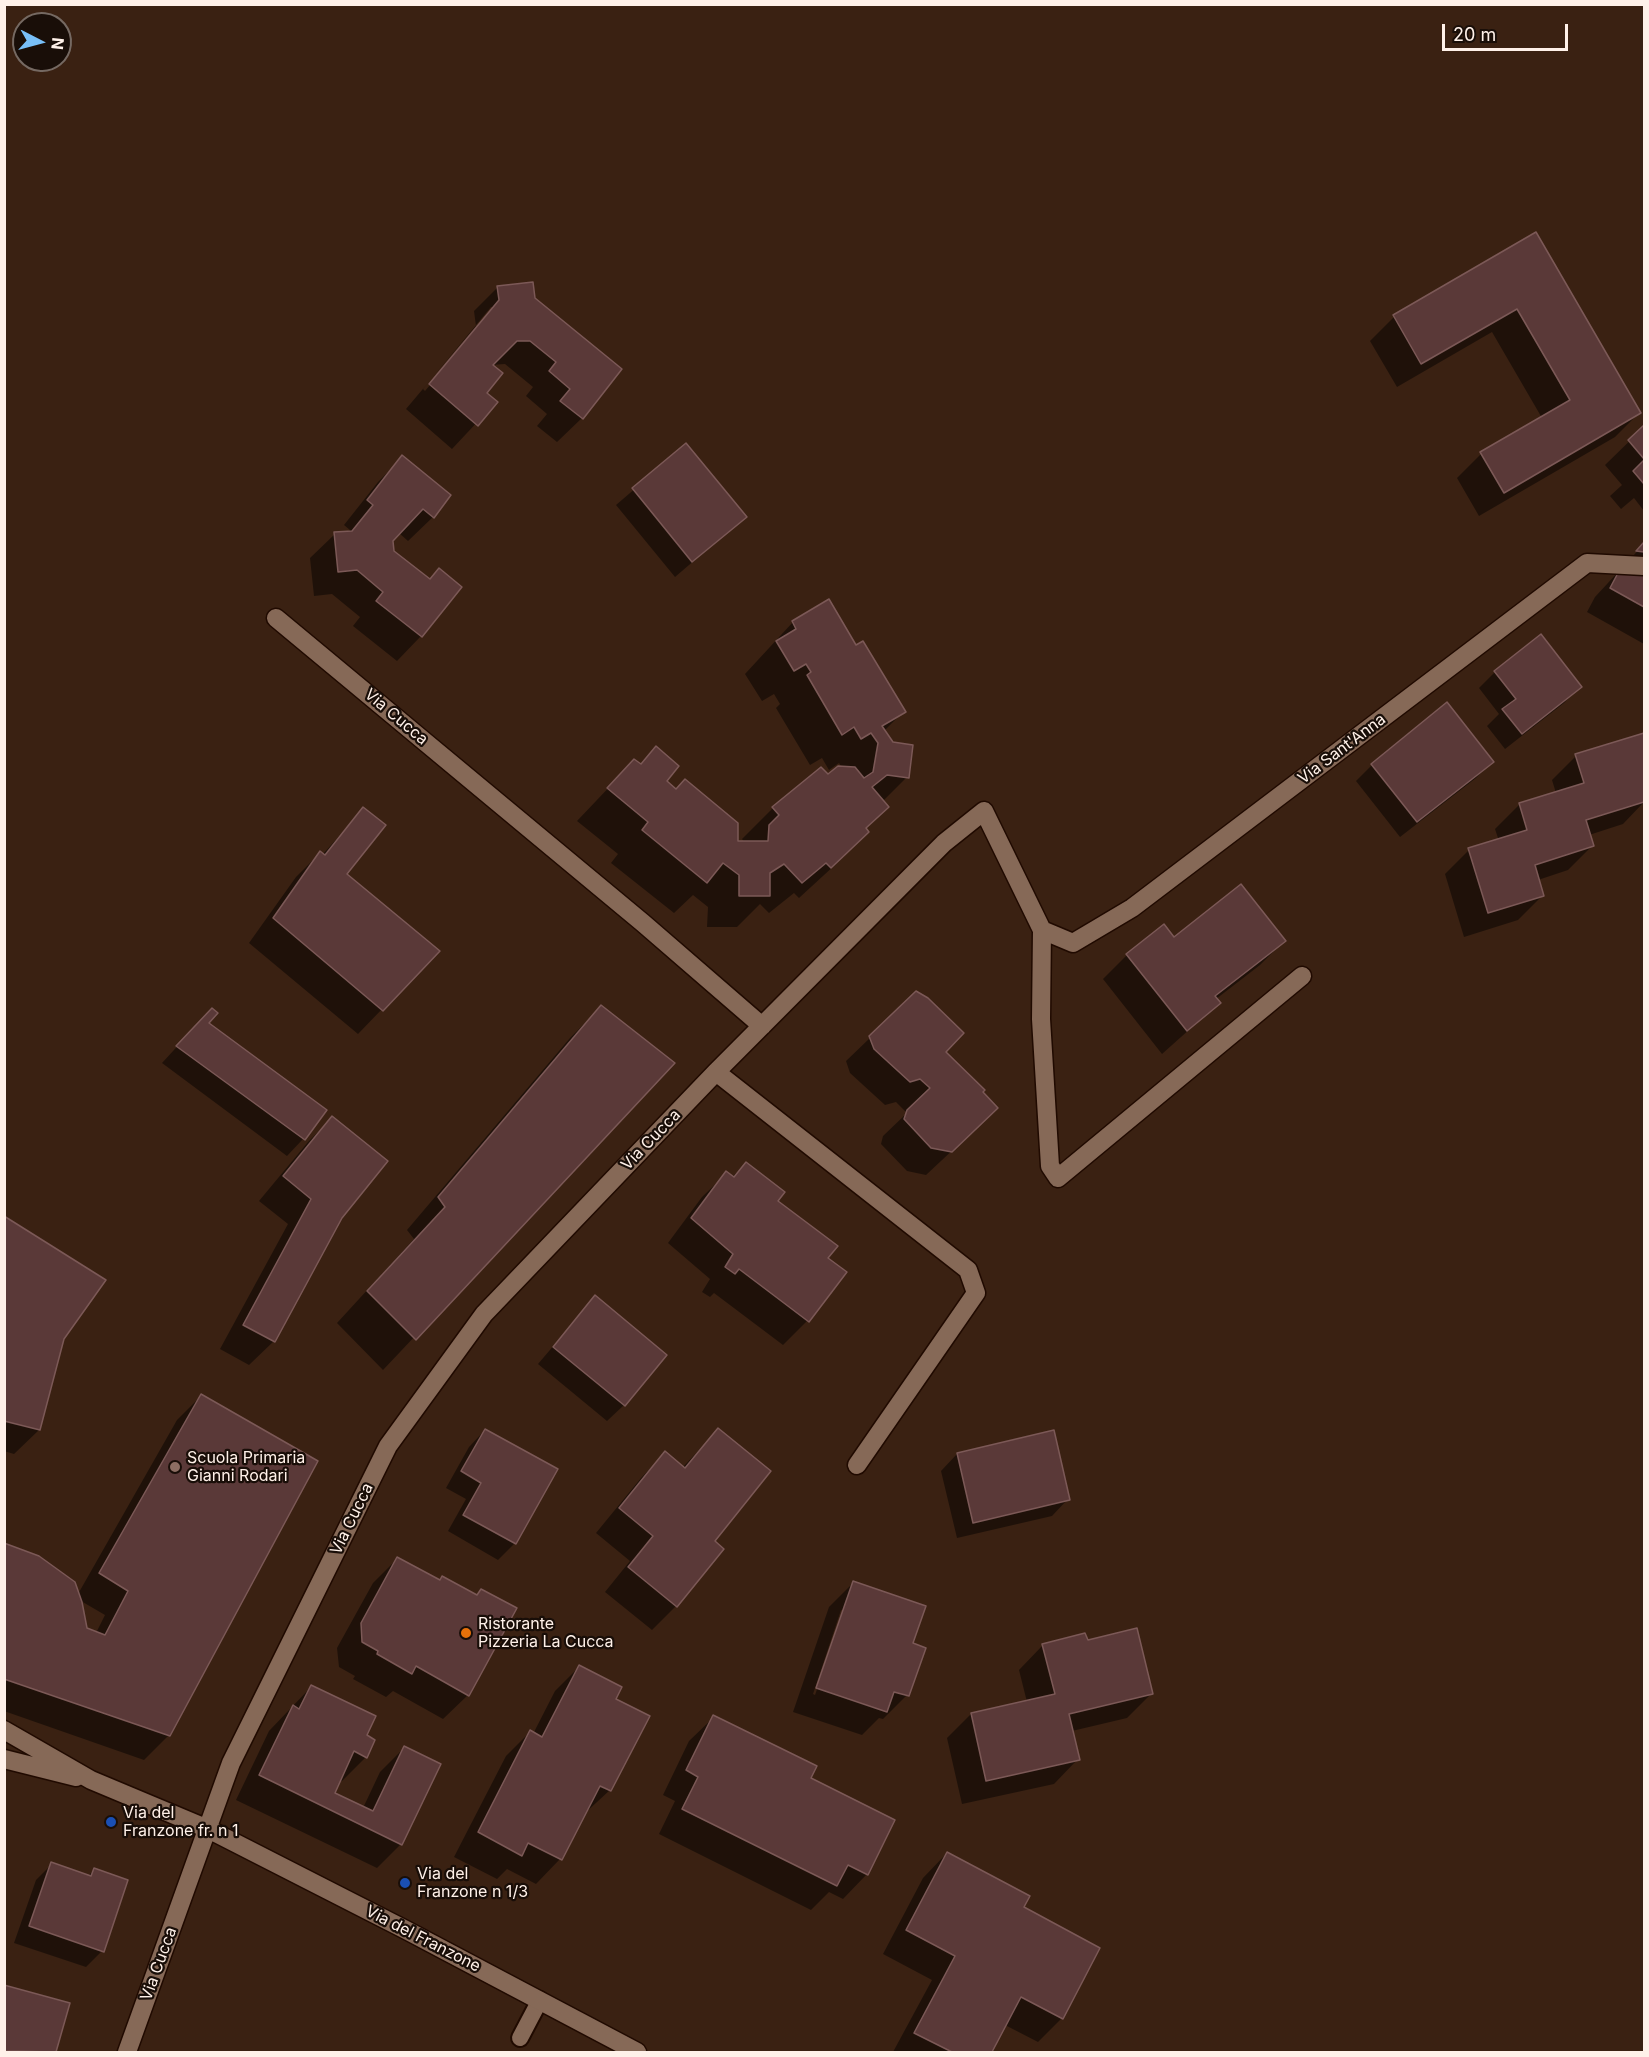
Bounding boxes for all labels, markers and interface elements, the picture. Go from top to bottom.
north arrow [12,12,72,72]
scale bar [1445,12,1571,50]
text: 20 m [1453,24,1496,45]
text: N [47,37,68,51]
street label: Via Cucca [360,685,432,749]
street label: Via Sant'Anna [1294,710,1390,788]
street label: Via Cucca [617,1106,685,1174]
place label: Scuola Primaria Gianni Rodari [187,1448,305,1486]
marker: Scuola Primaria Gianni Rodari [168,1460,182,1474]
street label: Via Cucca [327,1480,377,1558]
place label: Ristorante Pizzeria La Cucca [478,1614,614,1652]
marker: Ristorante Pizzeria La Cucca [459,1626,473,1640]
place label: Via del Franzone fr. n 1 [123,1803,238,1841]
marker: Via del Franzone fr. n 1 [104,1815,118,1829]
place label: Via del Franzone n 1/3 [417,1864,528,1902]
marker: Via del Franzone n 1/3 [398,1876,412,1890]
street label: Via del Franzone [362,1902,484,1976]
street label: Via Cucca [137,1925,181,2003]

